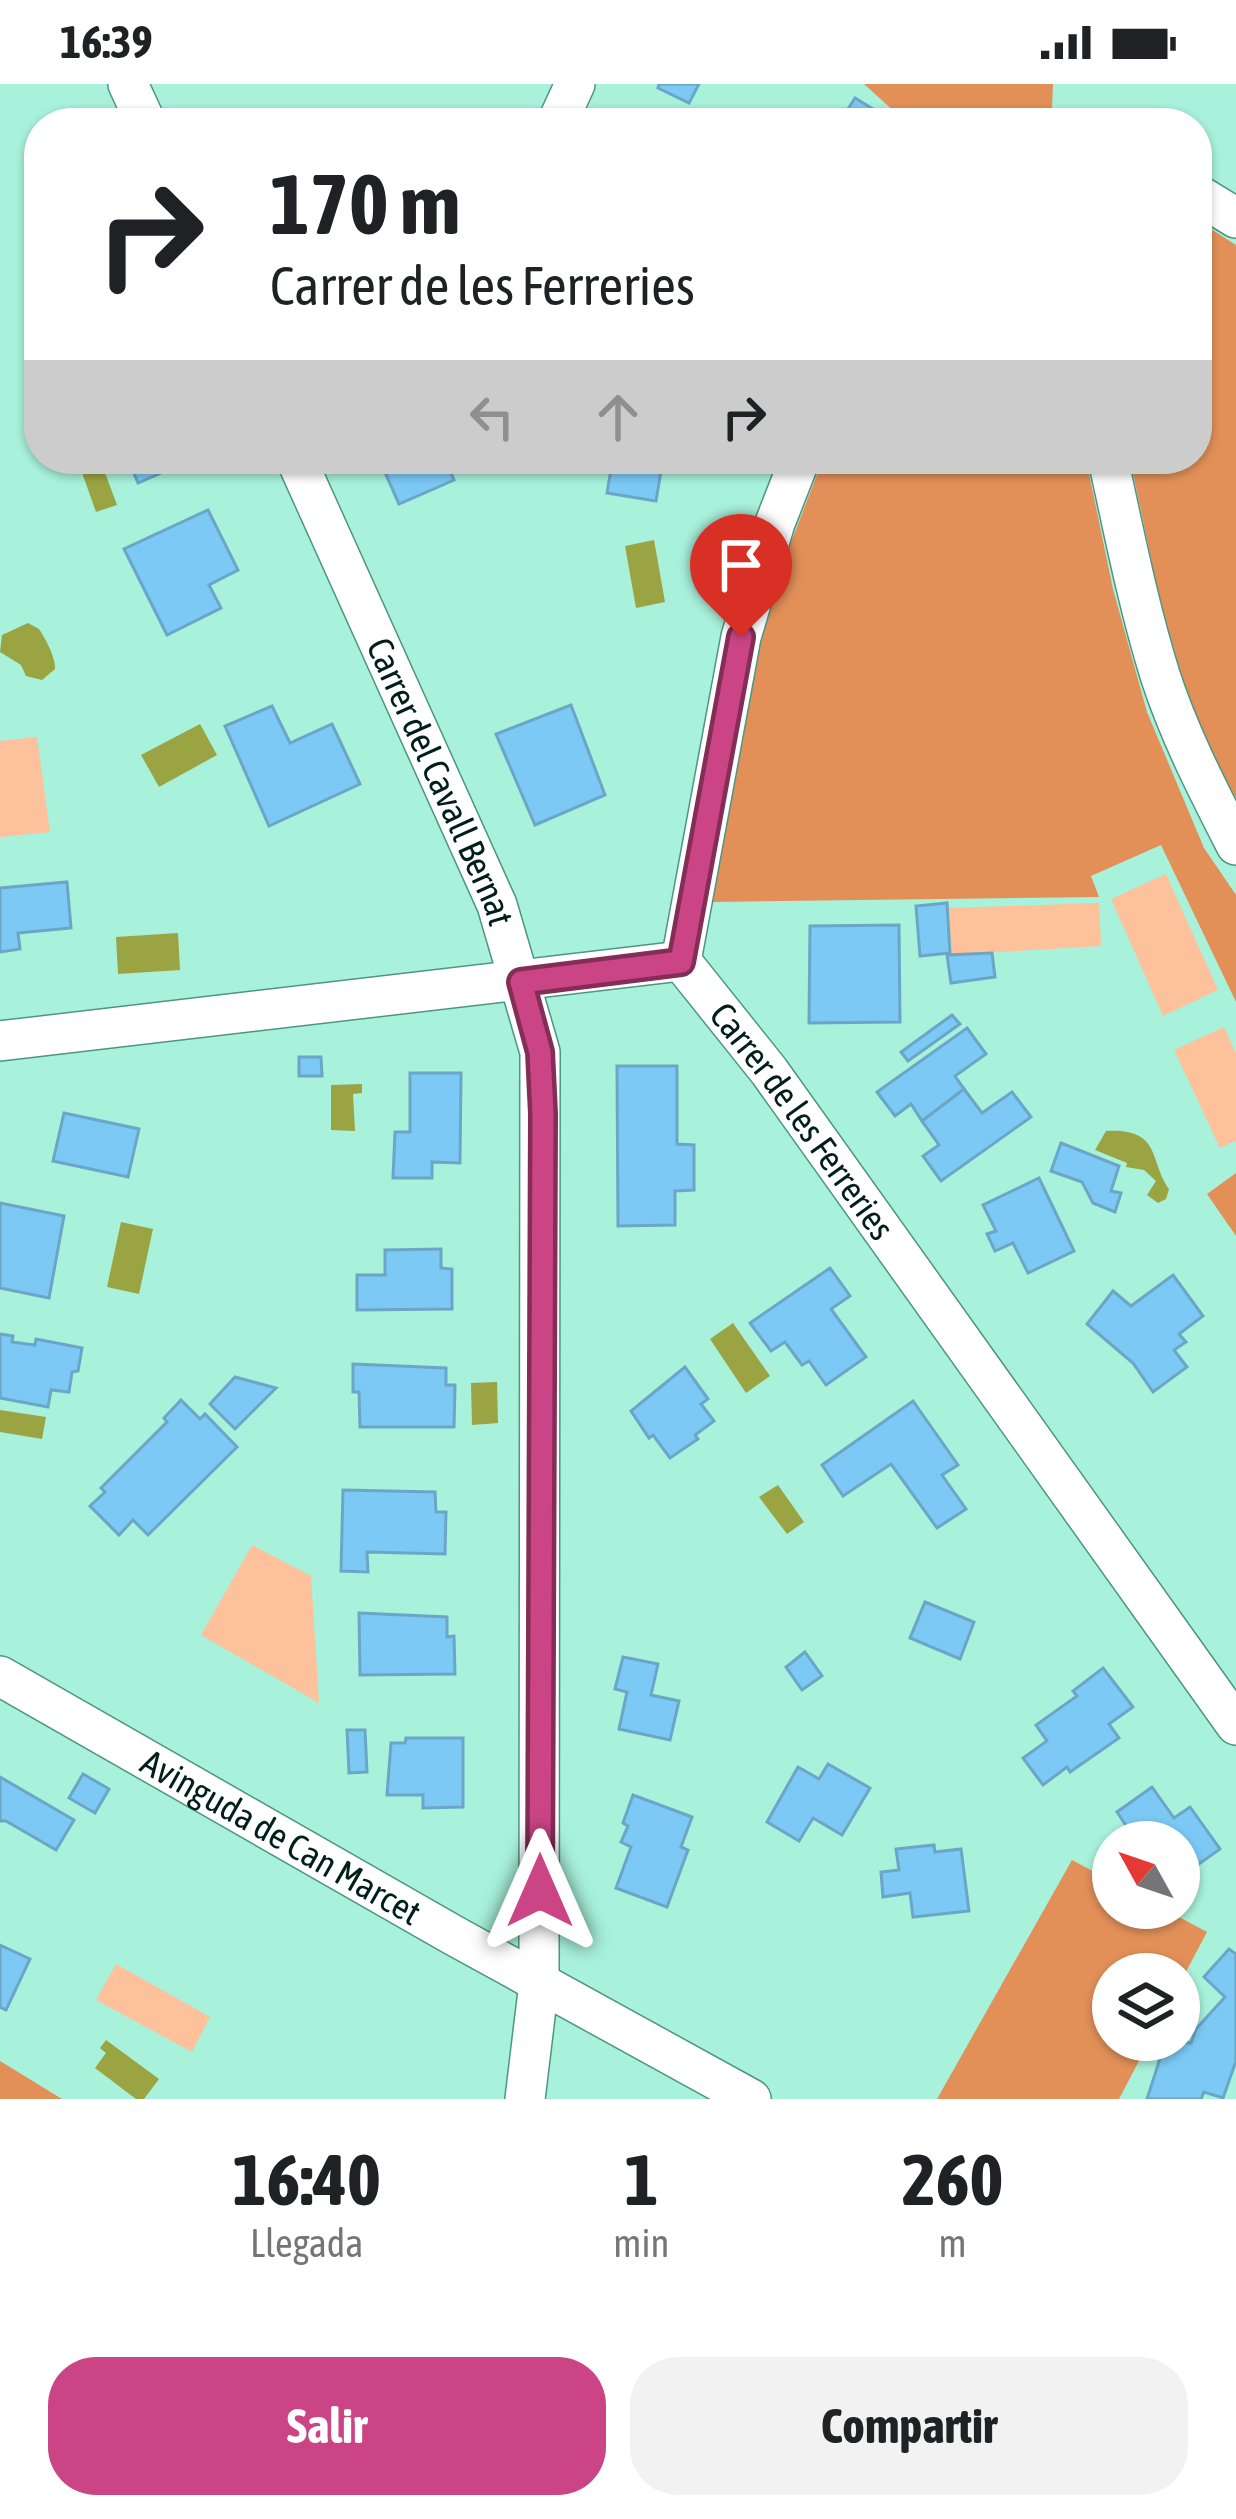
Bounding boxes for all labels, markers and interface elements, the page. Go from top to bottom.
text: 16:39 [60,16,153,68]
icon: right [72,156,228,312]
text: 170 m [270,156,460,252]
text: Carrer de les Ferreries [270,255,695,316]
icon: left [459,384,525,450]
icon: ahead [585,384,651,450]
icon: right [711,384,777,450]
pin [690,514,792,637]
icon: arrive [708,532,774,598]
street label: Carrer del Cavall Bernat [358,631,523,930]
street label: Carrer de les Ferreries [702,994,903,1247]
street label: Avinguda de Can Marcet [134,1740,429,1933]
north arrow [1092,1821,1200,1929]
map controls [1092,1821,1200,2061]
position arrow [477,1828,603,1954]
button: layers [1092,1953,1200,2061]
text: 16:40 [233,2138,381,2220]
text: 1 [624,2138,658,2220]
text: 260 [902,2138,1003,2220]
text: Llegada [250,2221,363,2265]
text: min [613,2221,669,2265]
text: m [939,2221,967,2265]
button: Salir [48,2357,606,2495]
button: Compartir [630,2357,1188,2495]

